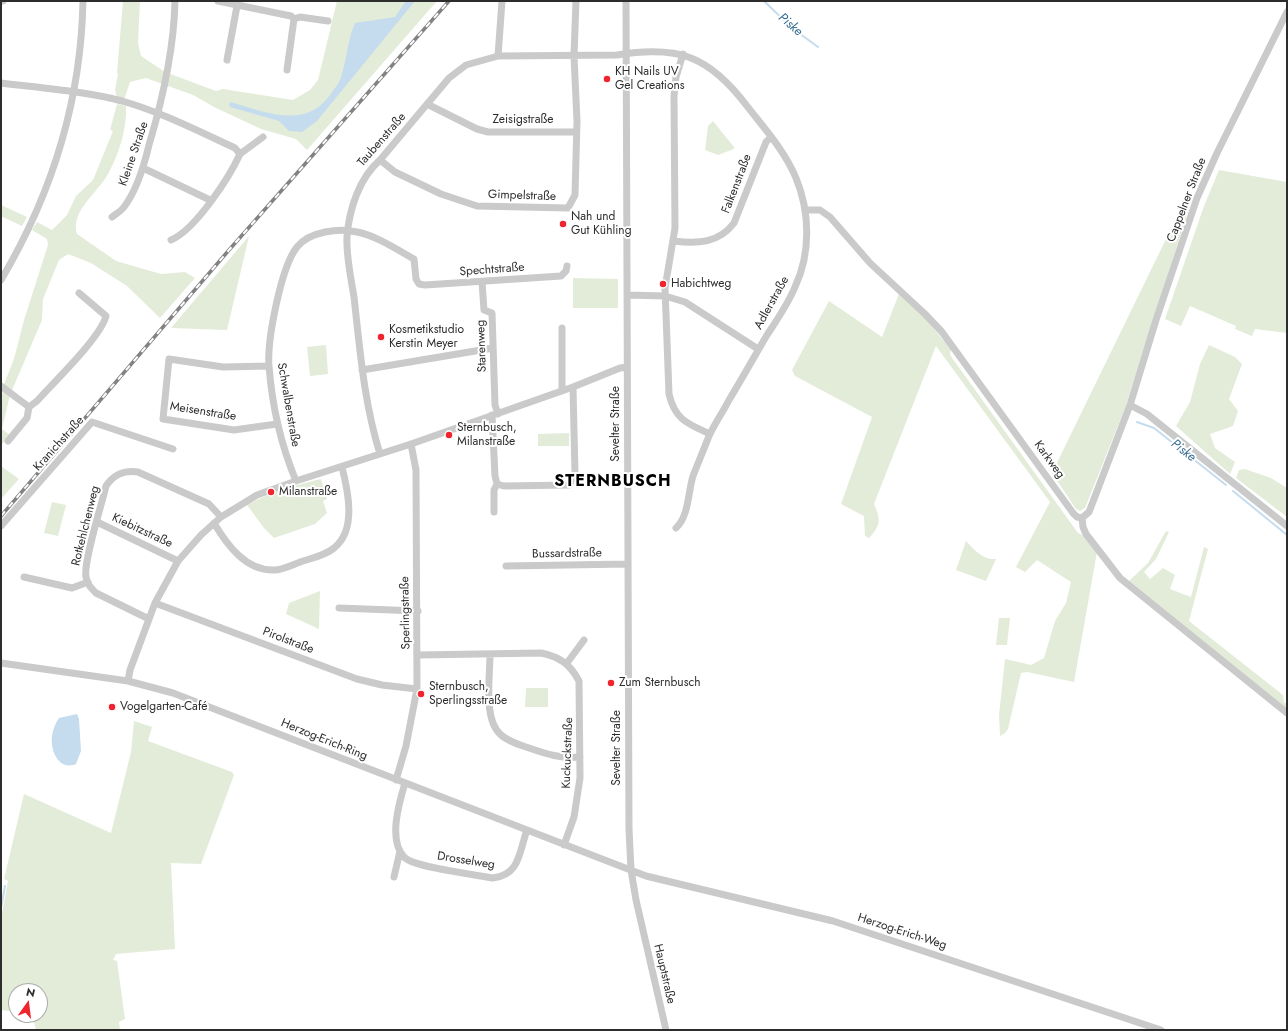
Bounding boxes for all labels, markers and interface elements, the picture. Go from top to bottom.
water label: Piske [775,10,805,40]
place label: KH Nails UV Gel Creations [615,65,685,93]
marker: KH Nails UV Gel Creations [602,74,612,84]
street label: Taubenstraße [355,110,409,170]
street label: Zeisigstraße [493,113,553,127]
street label: Kleine Straße [116,120,152,188]
street label: Falkenstraße [719,152,755,216]
street label: Cappelner Straße [1164,156,1210,244]
street label: Gimpelstraße [488,188,556,204]
place label: Nah und Gut Kühling [571,210,631,238]
marker: Nah und Gut Kühling [558,219,568,229]
street label: Spechtstraße [459,261,525,279]
street label: Adlerstraße [752,274,792,332]
place label: Habichtweg [671,277,731,291]
marker: Habichtweg [658,279,668,289]
street label: Starenweg [474,319,490,373]
place label: Kosmetikstudio Kerstin Meyer [389,323,464,351]
marker: Kosmetikstudio Kerstin Meyer [376,332,386,342]
street label: Schwalbenstraße [274,362,302,448]
street label: Sevelter Straße [609,386,623,462]
street label: Meisenstraße [169,400,237,424]
street label: Kranichstraße [31,414,87,474]
place label: Sternbusch, Milanstraße [457,421,517,449]
marker: Sternbusch, Milanstraße [444,430,454,440]
water label: Piske [1168,437,1198,465]
street label: Karkweg [1031,438,1067,482]
district label: STERNBUSCH [554,472,672,492]
street label: Rotkehlchenweg [69,485,103,567]
place label: Milanstraße [279,485,337,499]
marker: Milanstraße [266,487,276,497]
street label: Kiebitzstraße [110,511,174,551]
street label: Bussardstraße [532,546,602,562]
street label: Sperlingstraße [398,576,414,650]
street label: Pirolstraße [260,625,316,657]
place label: Zum Sternbusch [619,676,701,690]
marker: Zum Sternbusch [606,678,616,688]
place label: Sternbusch, Sperlingsstraße [429,680,507,708]
marker: Sternbusch, Sperlingsstraße [416,689,426,699]
place label: Vogelgarten-Café [120,700,208,714]
marker: Vogelgarten-Café [107,702,117,712]
street label: Sevelter Straße [610,710,624,786]
street label: Herzog-Erich-Ring [279,716,369,764]
street label: Kuckuckstraße [560,717,576,789]
street label: Drosselweg [436,849,496,873]
street label: Herzog-Erich-Weg [856,911,948,953]
street label: Hauptstraße [650,943,678,1005]
north arrow [8,983,48,1023]
text: N [24,984,37,1001]

